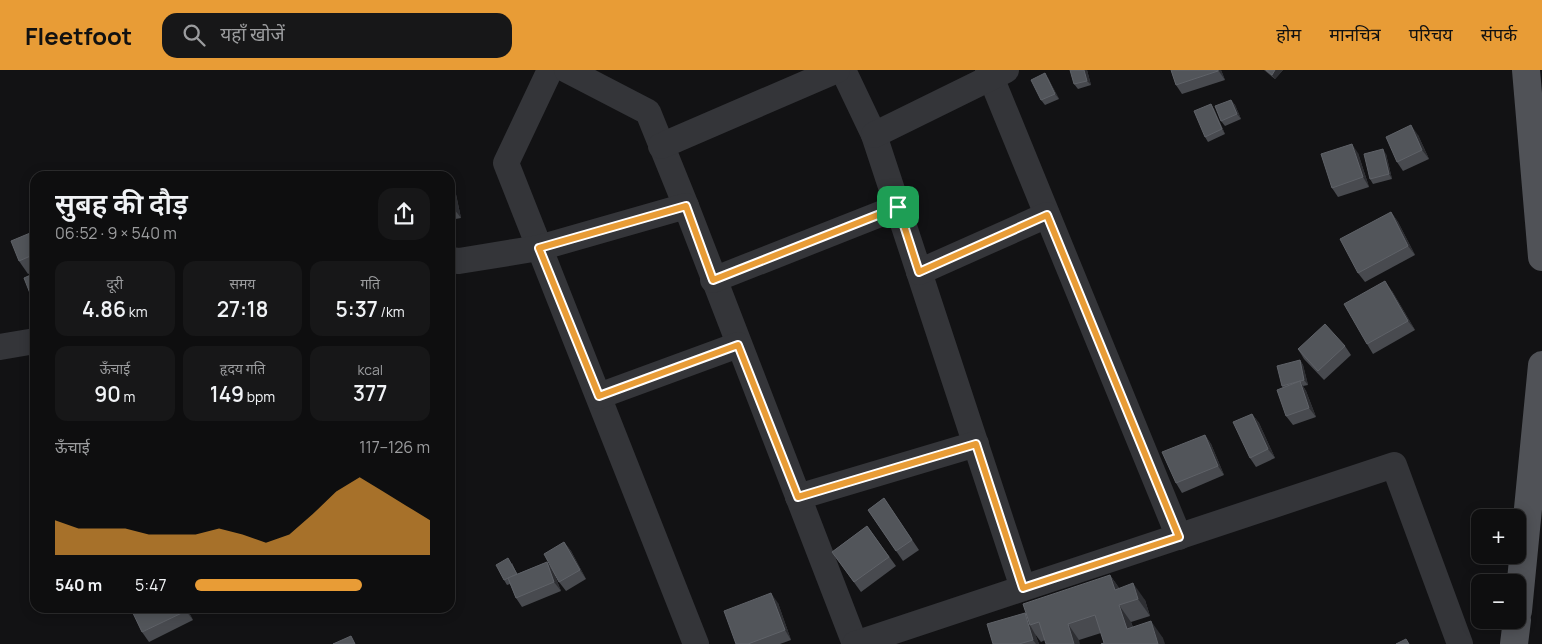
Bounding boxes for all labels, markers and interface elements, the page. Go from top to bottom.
search box [162,13,512,58]
text: Fleetfoot [25,19,132,52]
icon: search [180,21,208,49]
text: यहाँ खोजें [220,21,285,47]
text: होम [1276,22,1301,46]
text: मानचित्र [1329,22,1381,46]
text: परिचय [1409,22,1453,46]
text: संपर्क [1481,22,1517,46]
text: सुबह की दौड़ [55,184,188,222]
pin [877,186,919,228]
button: share [378,188,430,240]
icon: arrive [884,193,912,221]
text: 06:52 · 9 × 540 m [55,222,177,244]
text: दूरी [106,274,123,293]
text: समय [230,274,255,293]
text: गति [360,274,380,293]
text: 4.86 [82,295,126,323]
text: 27:18 [217,295,268,323]
text: 5:37 [336,295,378,323]
text: km [126,302,148,321]
text: /km [378,302,405,321]
text: ऊँचाई [100,359,130,378]
text: हृदय गति [220,359,265,378]
text: kcal [357,360,383,379]
text: 377 [353,379,387,407]
text: 90 [94,380,121,408]
text: 149 [210,380,244,408]
text: m [121,387,135,406]
text: bpm [244,387,275,406]
text: ऊँचाई [55,436,90,458]
text: 117–126 m [359,436,430,458]
map controls [1471,509,1526,629]
button: + [1471,509,1526,564]
text: 540 m [55,574,102,596]
text: 5:47 [135,574,167,596]
button: − [1471,574,1526,629]

